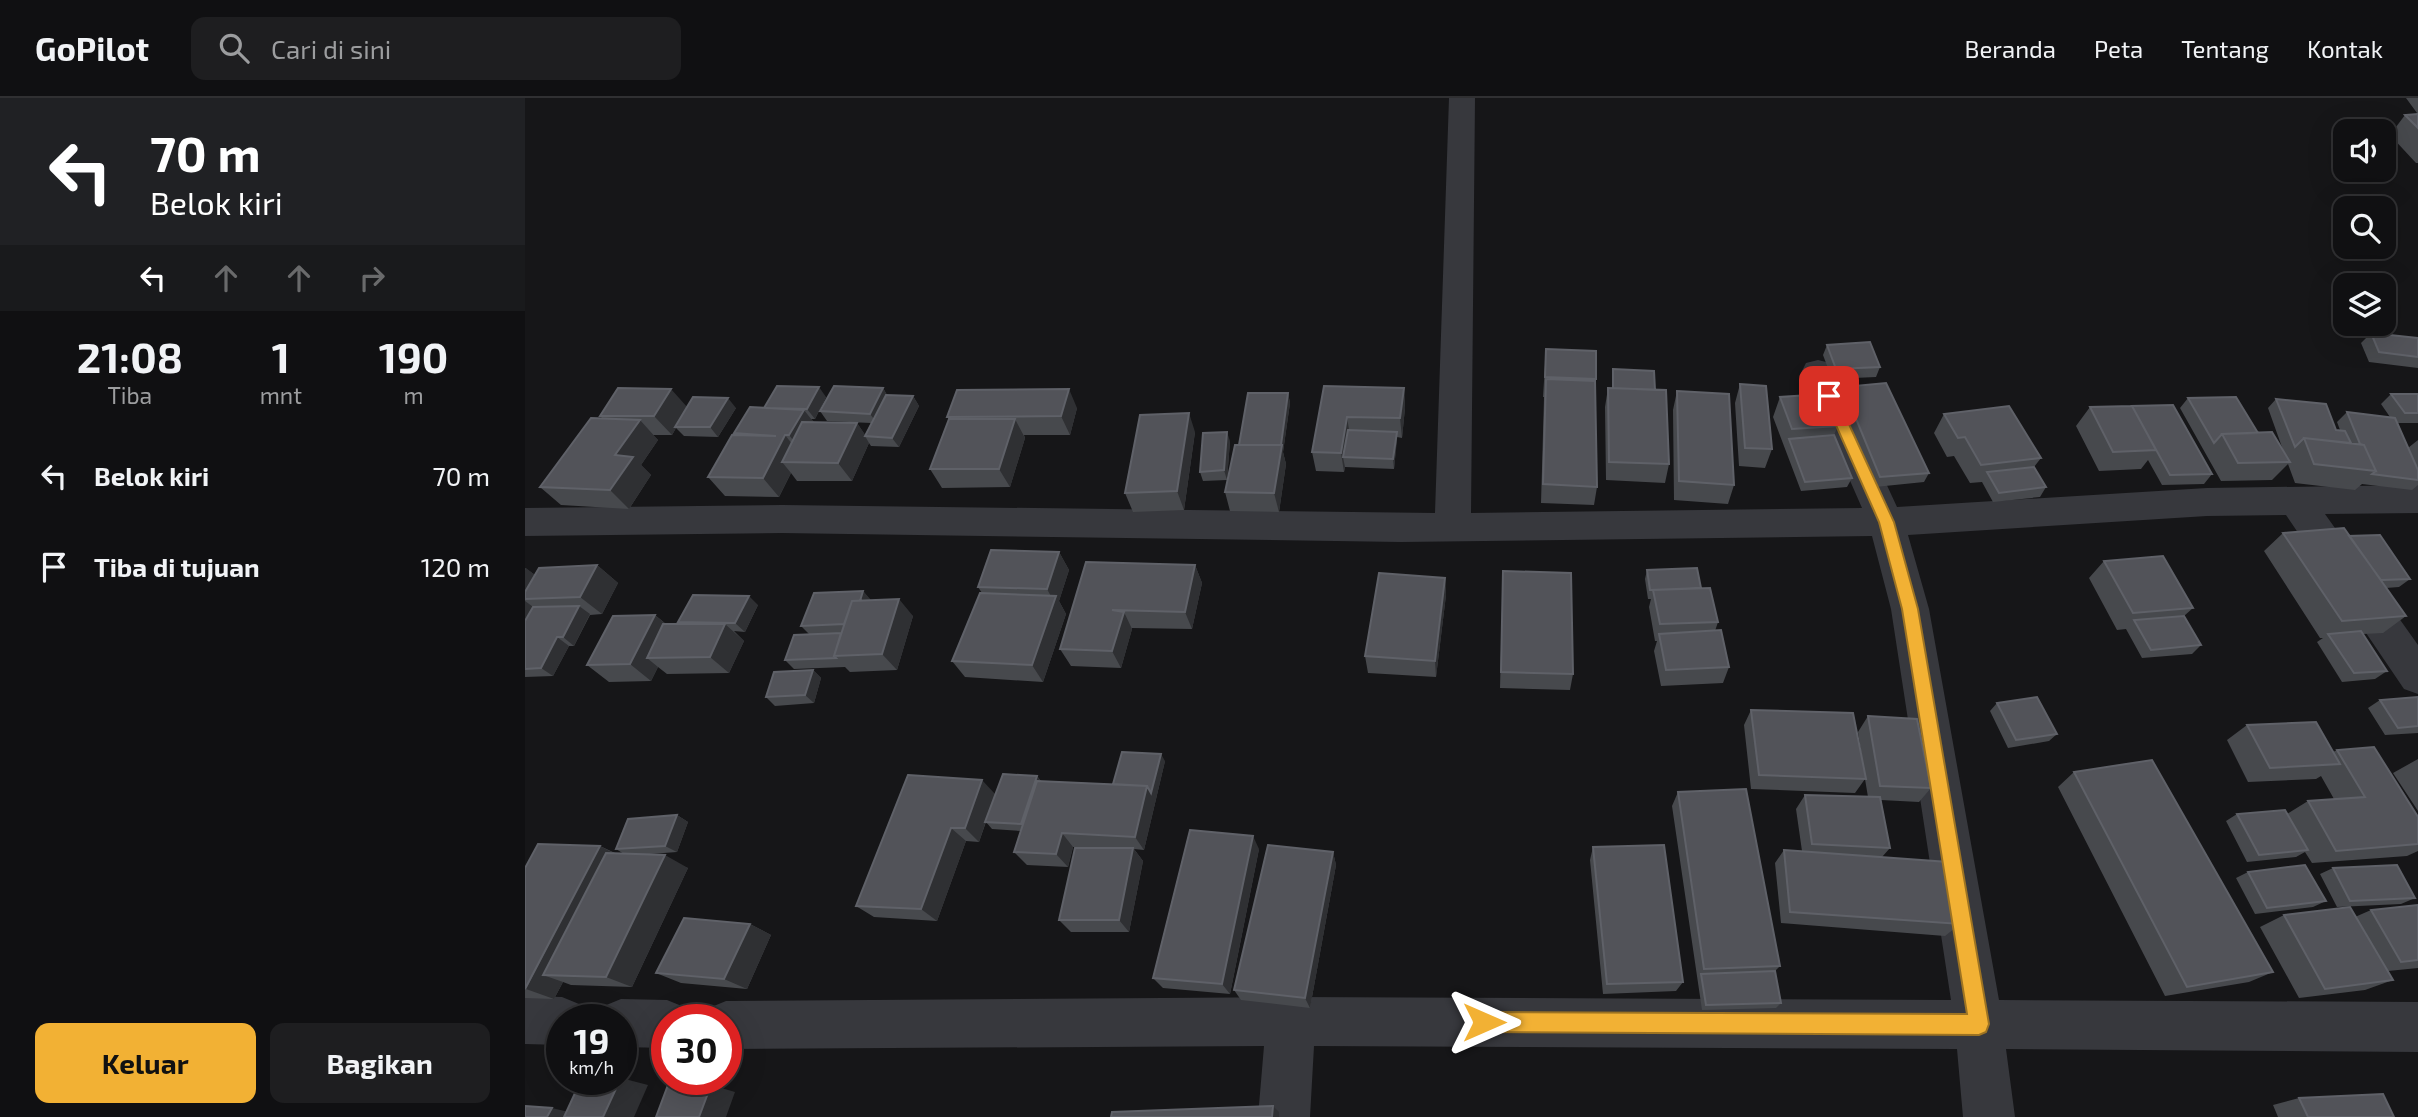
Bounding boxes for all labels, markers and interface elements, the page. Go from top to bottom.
search box [191,17,681,80]
text: GoPilot [35,28,149,68]
icon: search [215,29,253,67]
text: Cari di sini [271,33,391,64]
text: Beranda [1965,34,2056,63]
text: Peta [2094,34,2143,63]
text: Tentang [2181,34,2269,63]
text: Kontak [2307,34,2383,63]
map controls [2333,119,2396,336]
button: sound [2333,119,2396,182]
text: 70 m [150,123,261,182]
icon: left [35,126,126,217]
text: Belok kiri [150,183,283,221]
button: search [2333,196,2396,259]
icon: left [134,259,172,297]
icon: ahead [207,259,245,297]
icon: ahead [280,259,318,297]
icon: right [353,259,391,297]
button: layers [2333,273,2396,336]
text: 21:08 [77,331,183,381]
text: 1 [272,331,290,381]
text: 190 [379,331,448,381]
pin [1799,366,1859,426]
icon: arrive [1810,377,1848,415]
text: Tiba [107,381,152,409]
text: mnt [260,381,302,409]
text: m [403,381,424,409]
icon: left [35,457,73,495]
text: Belok kiri [94,460,209,491]
text: 70 m [432,460,490,491]
icon: arrive [35,548,73,586]
text: Tiba di tujuan [94,551,260,582]
text: 120 m [421,551,490,582]
position arrow [1447,985,1521,1059]
speed limit sign: 30 [651,1004,742,1095]
text: 19 [574,1019,609,1061]
button: Keluar [35,1023,256,1103]
button: Bagikan [270,1023,490,1103]
text: km/h [569,1056,614,1078]

